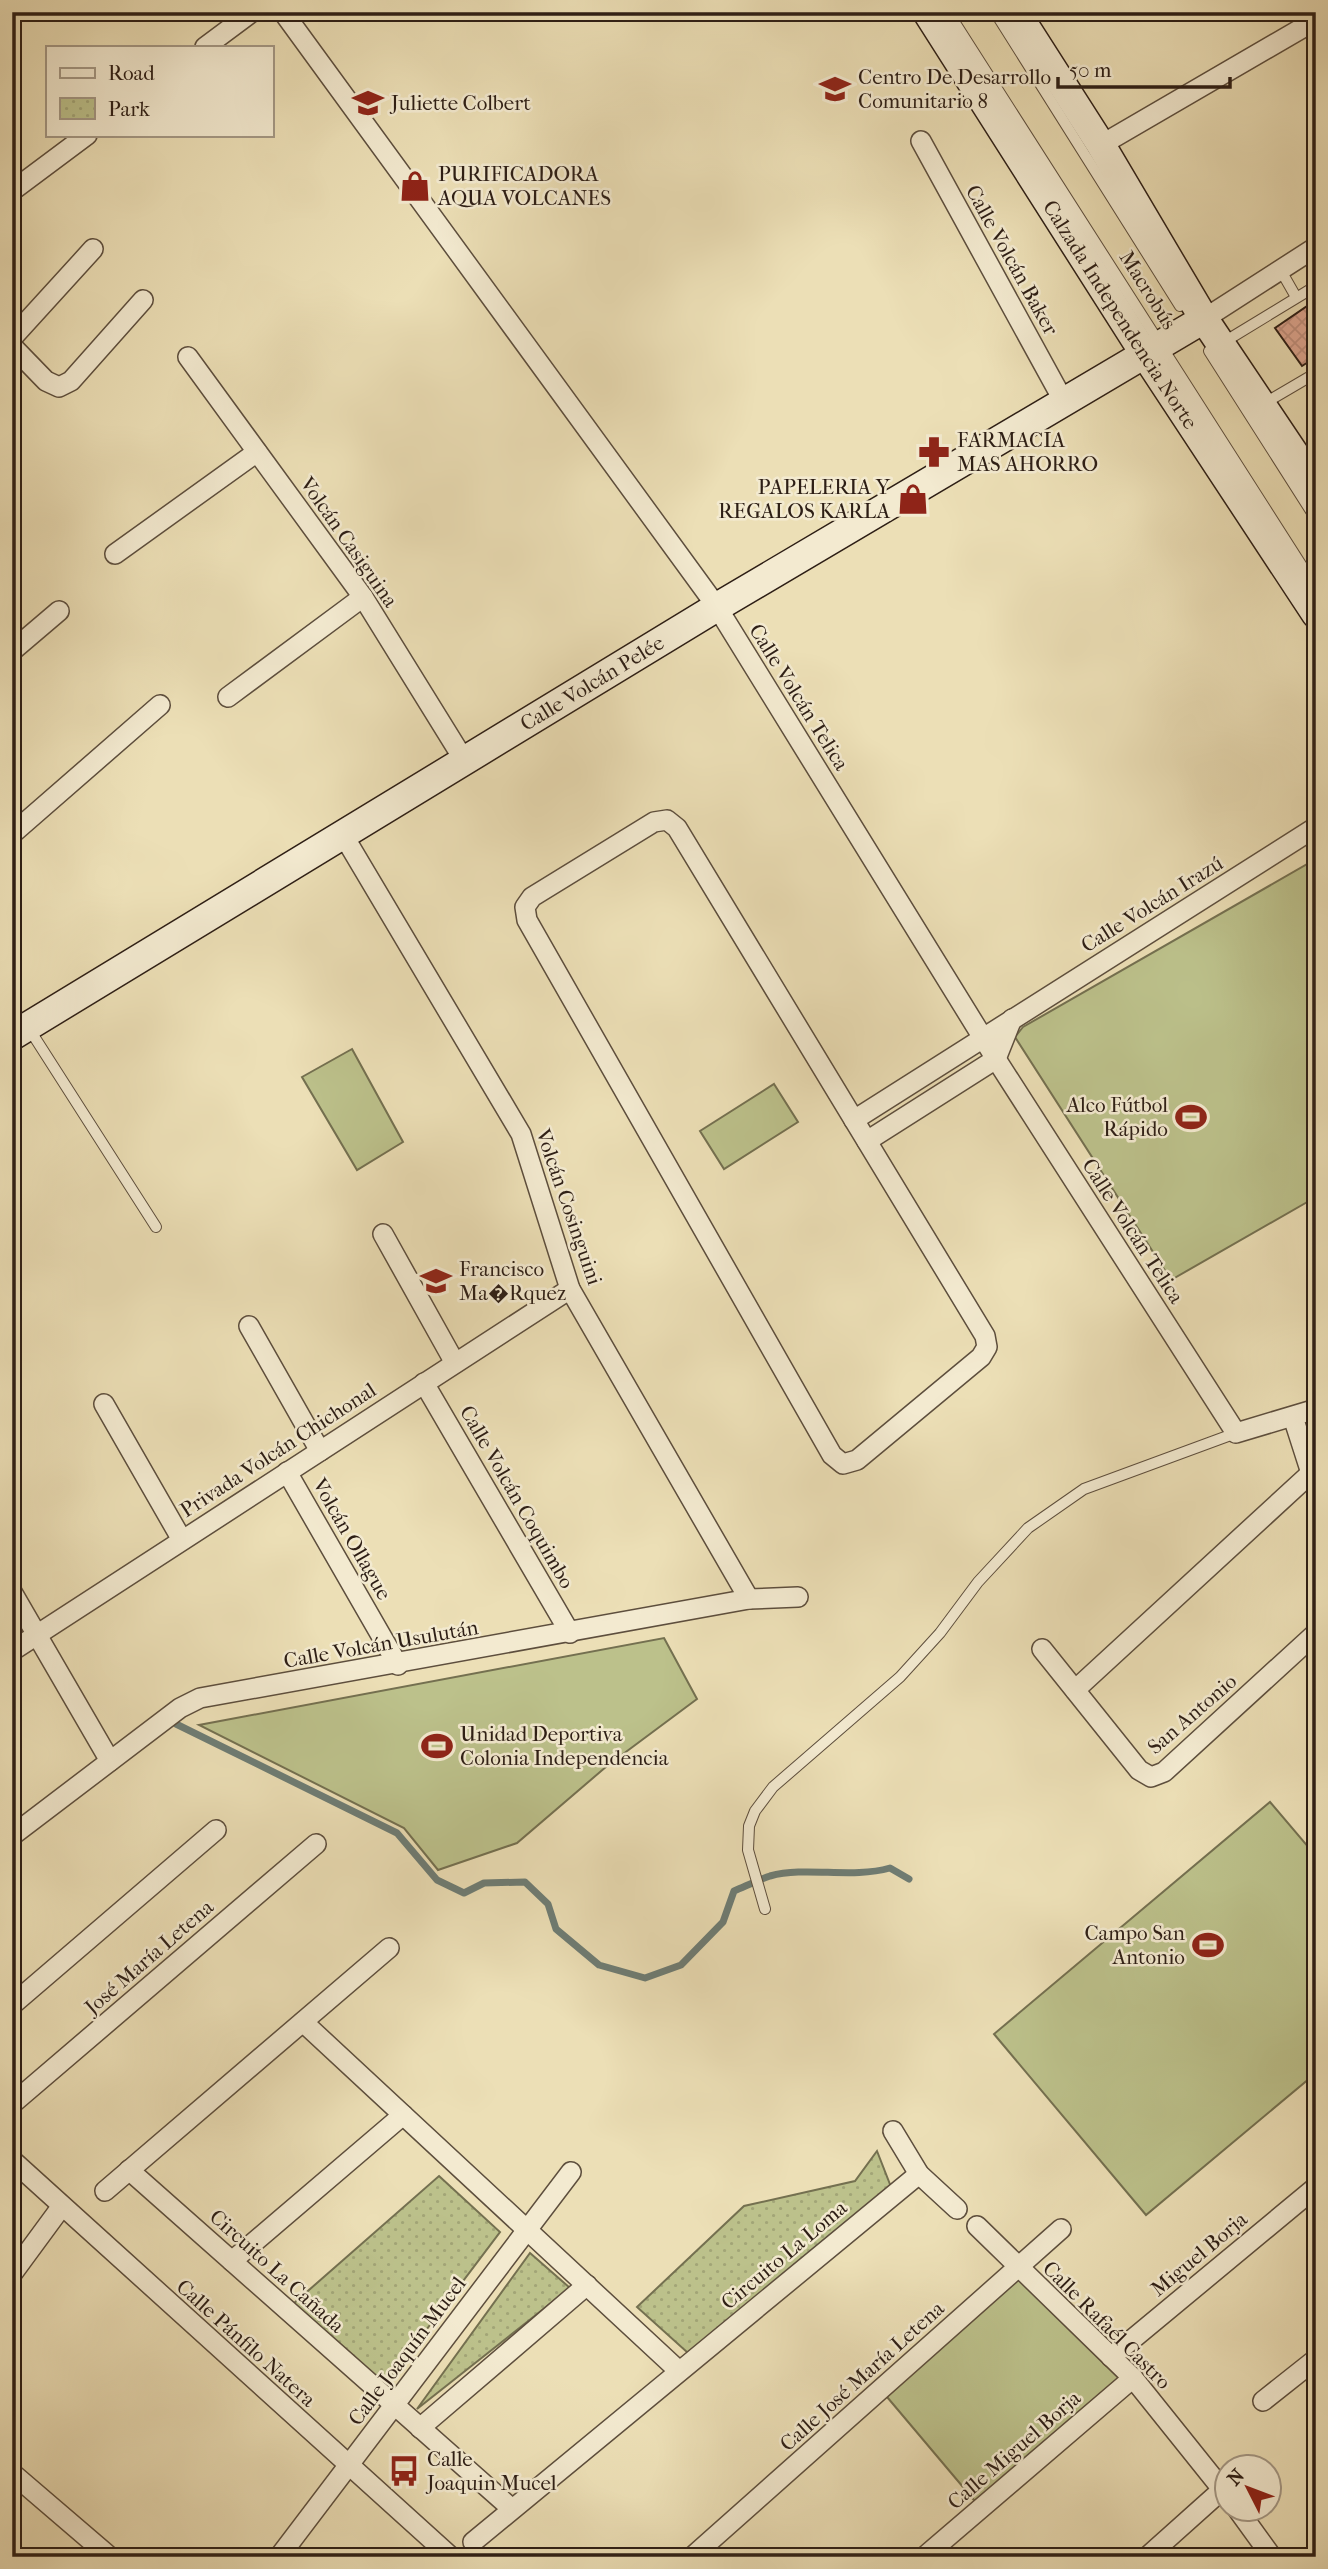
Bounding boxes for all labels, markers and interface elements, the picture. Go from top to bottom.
legend [46,46,273,136]
scale bar [1058,46,1230,90]
text: 50 m [1069,58,1112,82]
text: Road [108,61,155,85]
place label: Centro De Desarrollo Comunitario 8 [858,65,1051,113]
school or university icon: Centro De Desarrollo Comunitario 8 [818,72,852,106]
school or university icon: Juliette Colbert [351,86,385,120]
place label: Juliette Colbert [389,91,531,115]
text: Park [108,97,150,121]
place label: PURIFICADORA AQUA VOLCANES [437,162,611,210]
shop icon: PURIFICADORA AQUA VOLCANES [398,169,432,203]
street label: Calle Volcán Baker [961,181,1063,339]
street label: Calzada Independencia Norte [1038,196,1203,433]
street label: Macrobús [1114,246,1182,334]
place label: FARMACIA MAS AHORRO [957,428,1098,476]
pharmacy icon: FARMACIA MAS AHORRO [917,435,951,469]
street label: Volcán Casiguina [295,471,403,612]
place label: PAPELERIA Y REGALOS KARLA [718,475,891,523]
shop icon: PAPELERIA Y REGALOS KARLA [896,482,930,516]
street label: Calle Volcán Telica [744,619,854,775]
street label: Calle Volcán Pelée [516,630,668,736]
street label: Calle Volcán Irazú [1077,851,1227,957]
place label: Alco Fútbol Rápido [1065,1093,1168,1141]
sports icon: Alco Fútbol Rápido [1174,1100,1208,1134]
street label: Volcán Cosinguini [531,1125,607,1288]
street label: Calle Volcán Telica [1077,1154,1189,1308]
place label: Francisco Ma�Rquez [459,1257,566,1305]
school or university icon: Francisco Ma�Rquez [419,1264,453,1298]
street label: Privada Volcán Chichonal [176,1378,380,1522]
street label: Calle Volcán Coquimbo [455,1401,579,1593]
street label: Volcán Ollague [307,1473,396,1604]
street label: Calle Volcán Usulután [282,1615,480,1673]
street label: San Antonio [1143,1669,1241,1759]
place label: Unidad Deportiva Colonia Independencia [460,1722,669,1770]
sports icon: Unidad Deportiva Colonia Independencia [420,1729,454,1763]
street label: José María Letena [78,1895,218,2021]
place label: Campo San Antonio [1084,1921,1185,1969]
sports icon: Campo San Antonio [1191,1928,1225,1962]
street label: Circuito La Loma [716,2195,852,2314]
street label: Circuito La Cañada [205,2204,349,2338]
street label: Miguel Borja [1146,2207,1252,2301]
street label: Calle Rafaél Castro [1038,2256,1176,2394]
street label: Calle Joaquín Mucel [343,2272,471,2430]
street label: Calle Pánfilo Natera [172,2274,321,2412]
street label: Calle José María Letena [775,2296,949,2456]
street label: Calle Miguel Borja [943,2386,1085,2514]
place label: Calle Joaquin Mucel [425,2447,557,2495]
bus stop icon: Calle Joaquin Mucel [387,2454,421,2488]
north arrow [1212,2454,1282,2524]
text: N [1223,2464,1249,2490]

